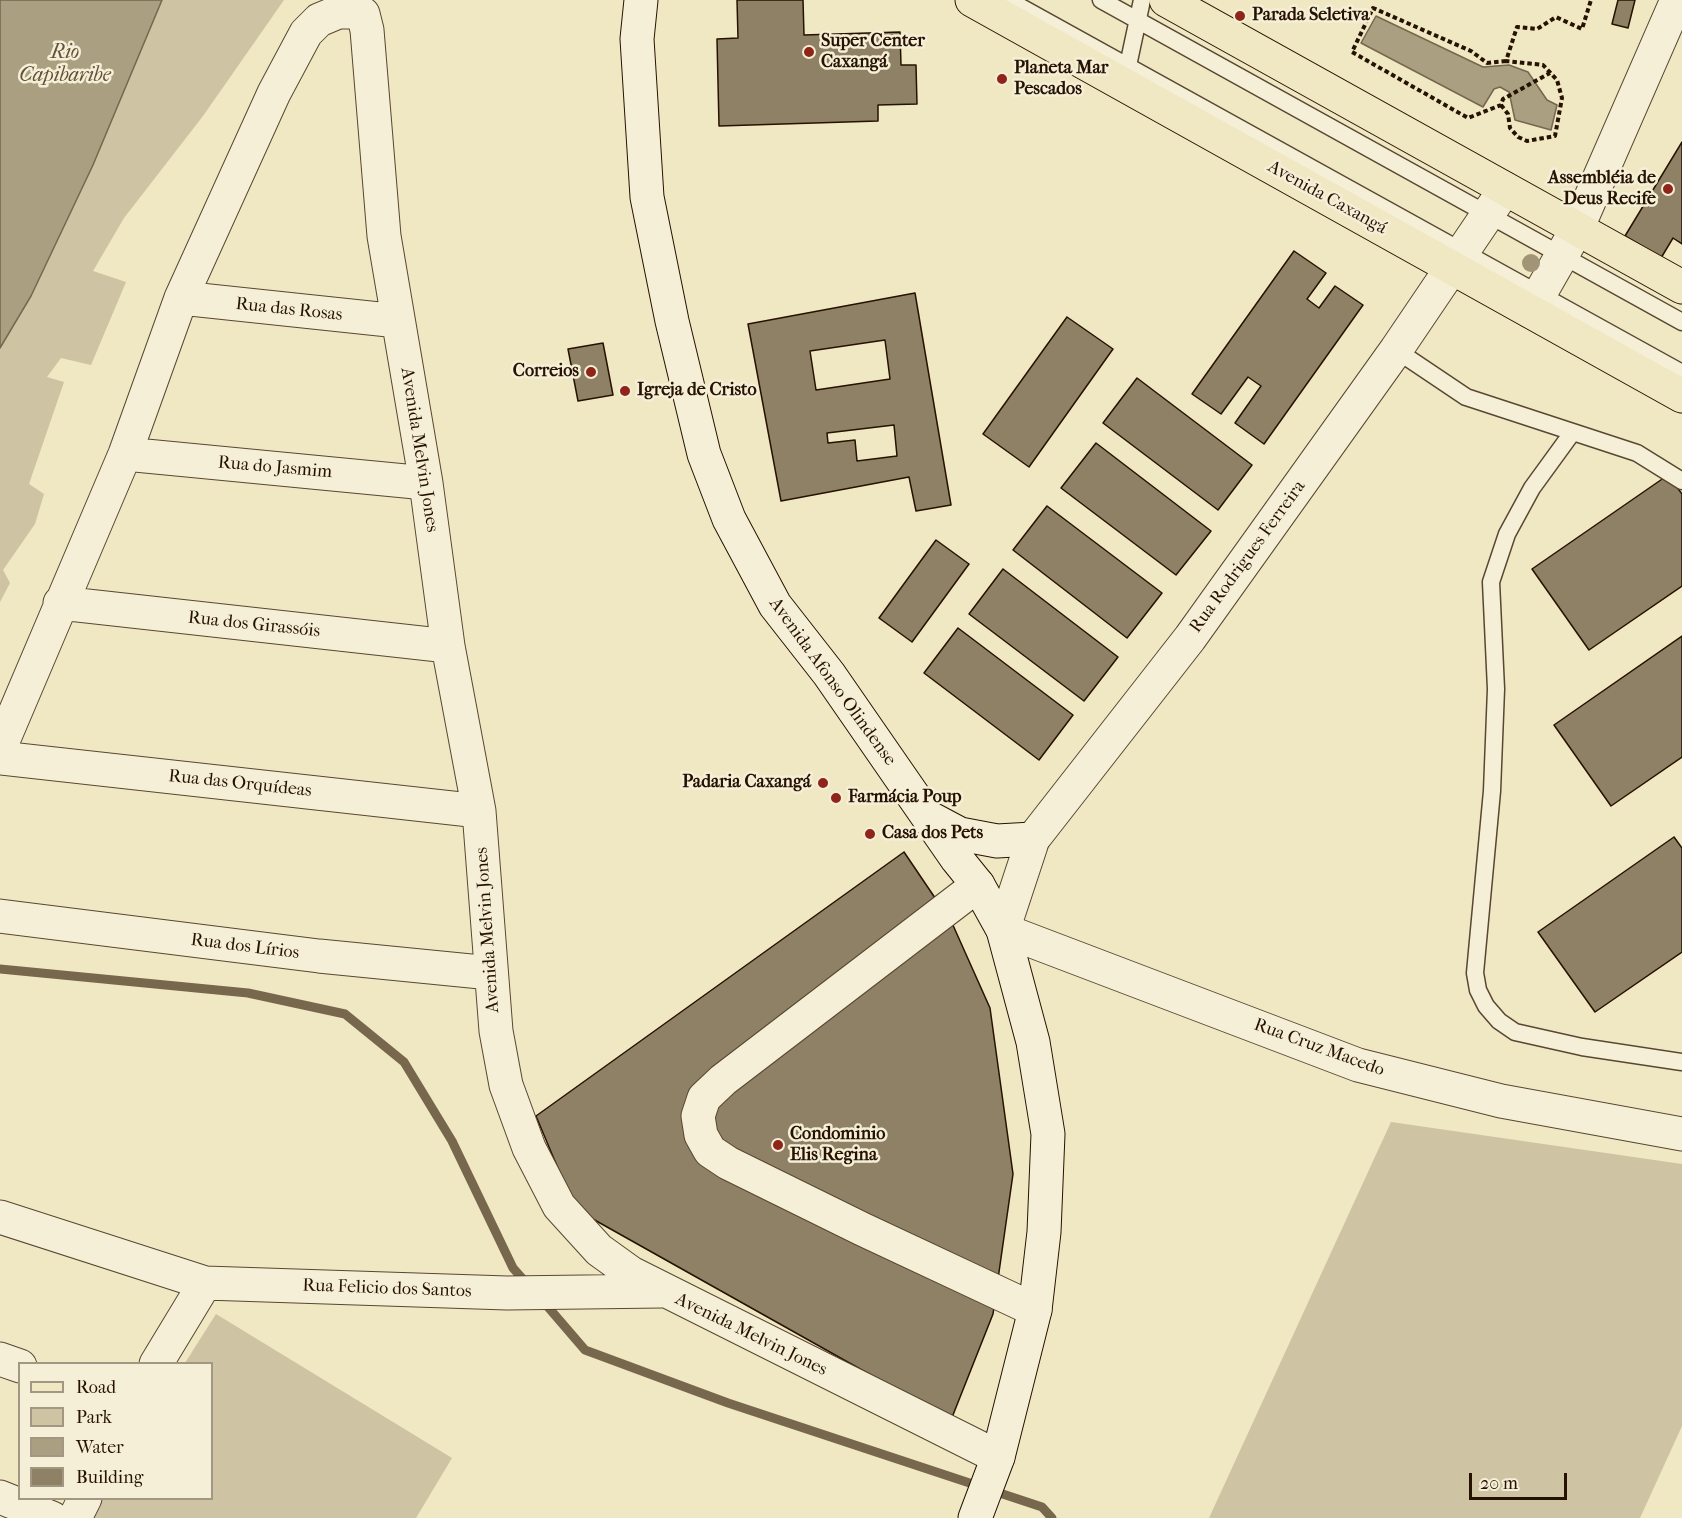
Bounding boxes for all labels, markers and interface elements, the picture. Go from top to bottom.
place label: Parada Seletiva [1252,5,1369,27]
marker: Parada Seletiva [1233,9,1247,23]
place label: Super Center Caxangá [821,31,925,74]
water label: Rio Capibaribe [19,41,111,88]
marker: Super Center Caxangá [802,45,816,59]
place label: Planeta Mar Pescados [1014,58,1108,100]
marker: Planeta Mar Pescados [995,72,1009,86]
street label: Avenida Caxangá [1264,156,1390,240]
place label: Assembléia de Deus Recife [1548,168,1656,210]
marker: Assembléia de Deus Recife [1661,182,1675,196]
street label: Rua das Rosas [235,294,343,326]
place label: Correios [513,361,579,383]
marker: Correios [584,365,598,379]
street label: Avenida Melvin Jones [395,366,443,534]
place label: Igreja de Cristo [637,380,757,402]
marker: Igreja de Cristo [618,384,632,398]
street label: Rua do Jasmim [217,452,333,484]
street label: Rua Rodrigues Ferreira [1185,477,1311,637]
street label: Avenida Afonso Olindense [764,594,900,770]
street label: Rua dos Girassóis [187,607,321,643]
street label: Rua das Orquídeas [167,766,313,802]
place label: Padaria Caxangá [682,772,811,794]
marker: Padaria Caxangá [816,776,830,790]
place label: Farmácia Poup [848,787,962,809]
marker: Farmácia Poup [829,791,843,805]
place label: Casa dos Pets [882,823,983,845]
marker: Casa dos Pets [863,827,877,841]
street label: Avenida Melvin Jones [471,846,505,1014]
street label: Rua dos Lírios [189,930,301,964]
street label: Rua Cruz Macedo [1251,1014,1387,1082]
place label: Condominio Elis Regina [790,1124,885,1166]
marker: Condominio Elis Regina [771,1138,785,1152]
street label: Rua Felicio dos Santos [302,1275,472,1303]
street label: Avenida Melvin Jones [672,1289,830,1381]
legend [18,1362,213,1500]
text: Road [76,1377,116,1398]
text: Park [76,1407,112,1428]
text: Water [76,1437,124,1458]
scale bar [1472,1461,1570,1499]
text: Building [76,1467,143,1488]
text: 20 m [1480,1473,1518,1494]

